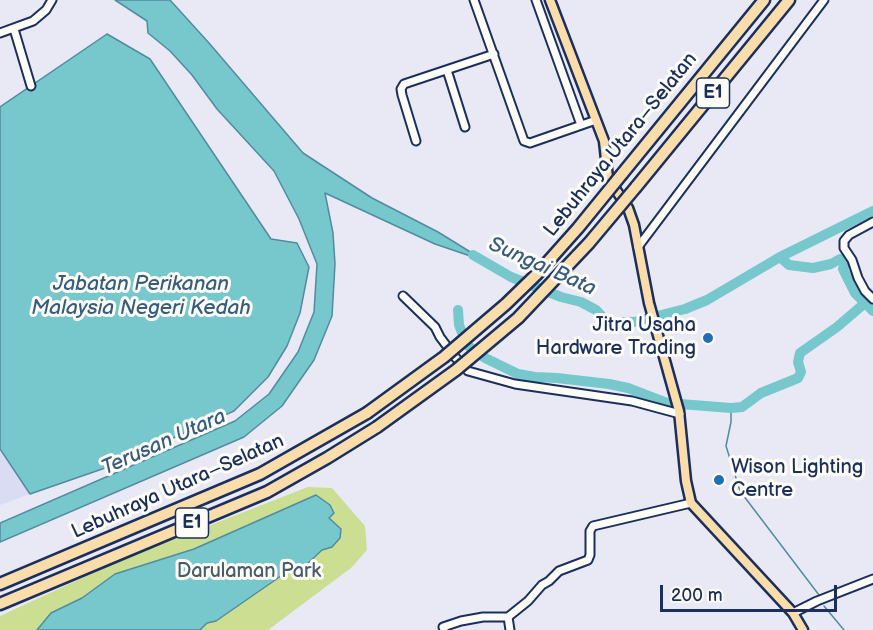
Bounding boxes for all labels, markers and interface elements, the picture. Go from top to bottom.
street label: Lebuhraya Utara–Selatan [539,48,703,242]
road number: E1 [696,78,730,108]
water label: Sungai Bata [484,232,600,302]
water label: Jabatan Perikanan Malaysia Negeri Kedah [31,272,251,322]
place label: Jitra Usaha Hardware Trading [536,314,696,361]
marker: Jitra Usaha Hardware Trading [701,331,715,345]
water label: Terusan Utara [98,404,230,482]
street label: Lebuhraya Utara–Selatan [68,429,288,545]
place label: Wison Lighting Centre [731,456,863,503]
marker: Wison Lighting Centre [712,473,726,487]
road number: E1 [176,508,208,538]
park label: Darulaman Park [177,560,321,584]
scale bar [663,573,840,611]
text: 200 m [671,585,723,606]

